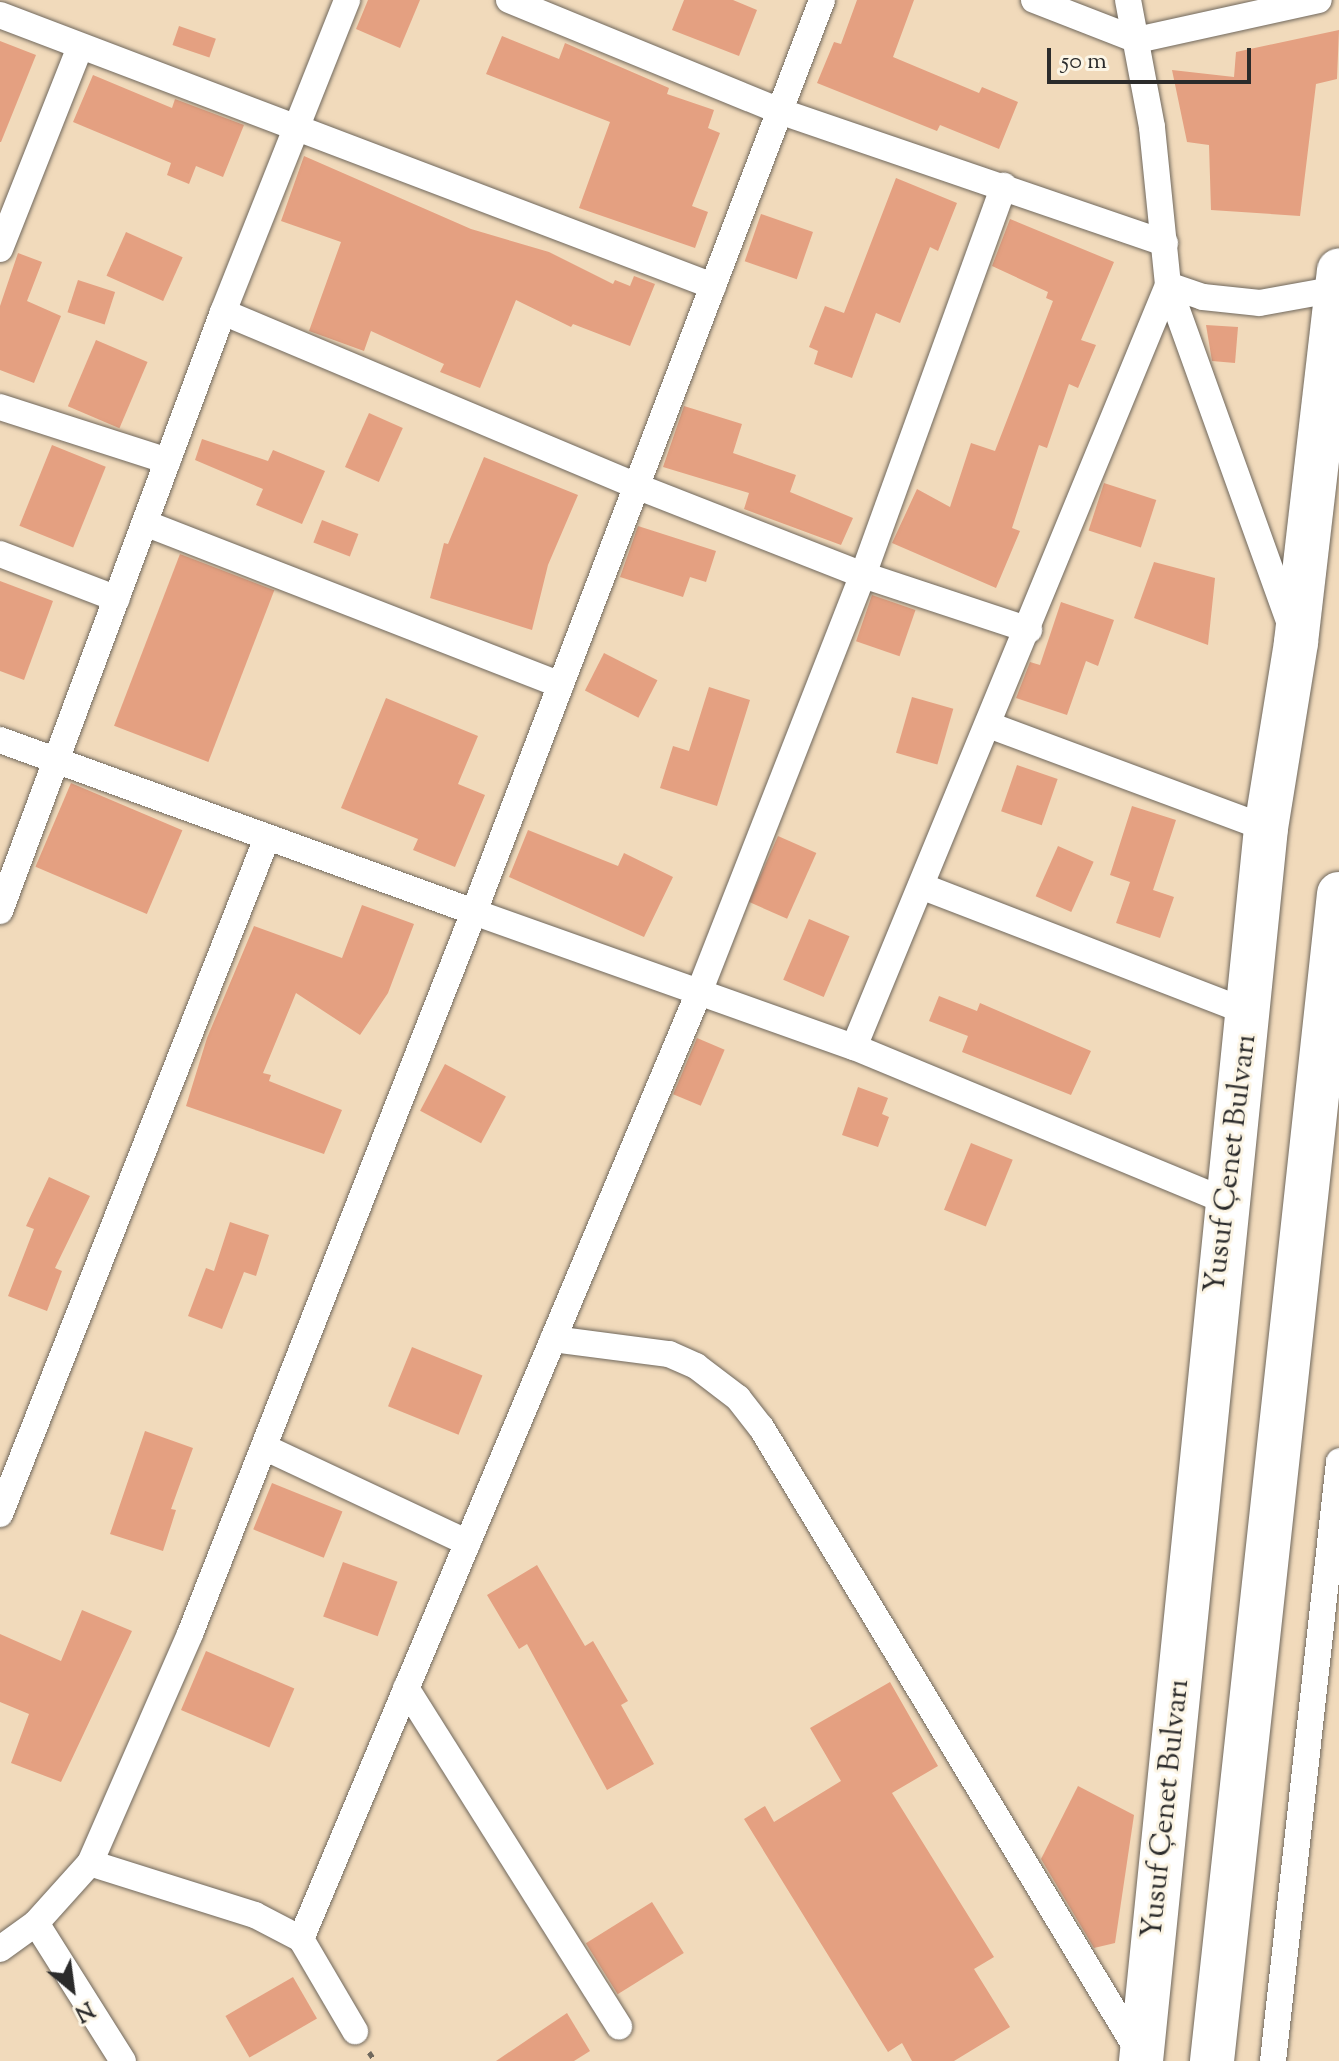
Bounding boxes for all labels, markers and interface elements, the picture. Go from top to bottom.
scale bar [1051,32,1255,82]
text: 50 m [1061,45,1107,79]
street label: Yusuf Çenet Bulvarı [1198,1032,1266,1296]
street label: Yusuf Çenet Bulvarı [1135,1677,1199,1941]
north arrow [32,1949,112,2029]
text: N [68,1992,99,2028]

